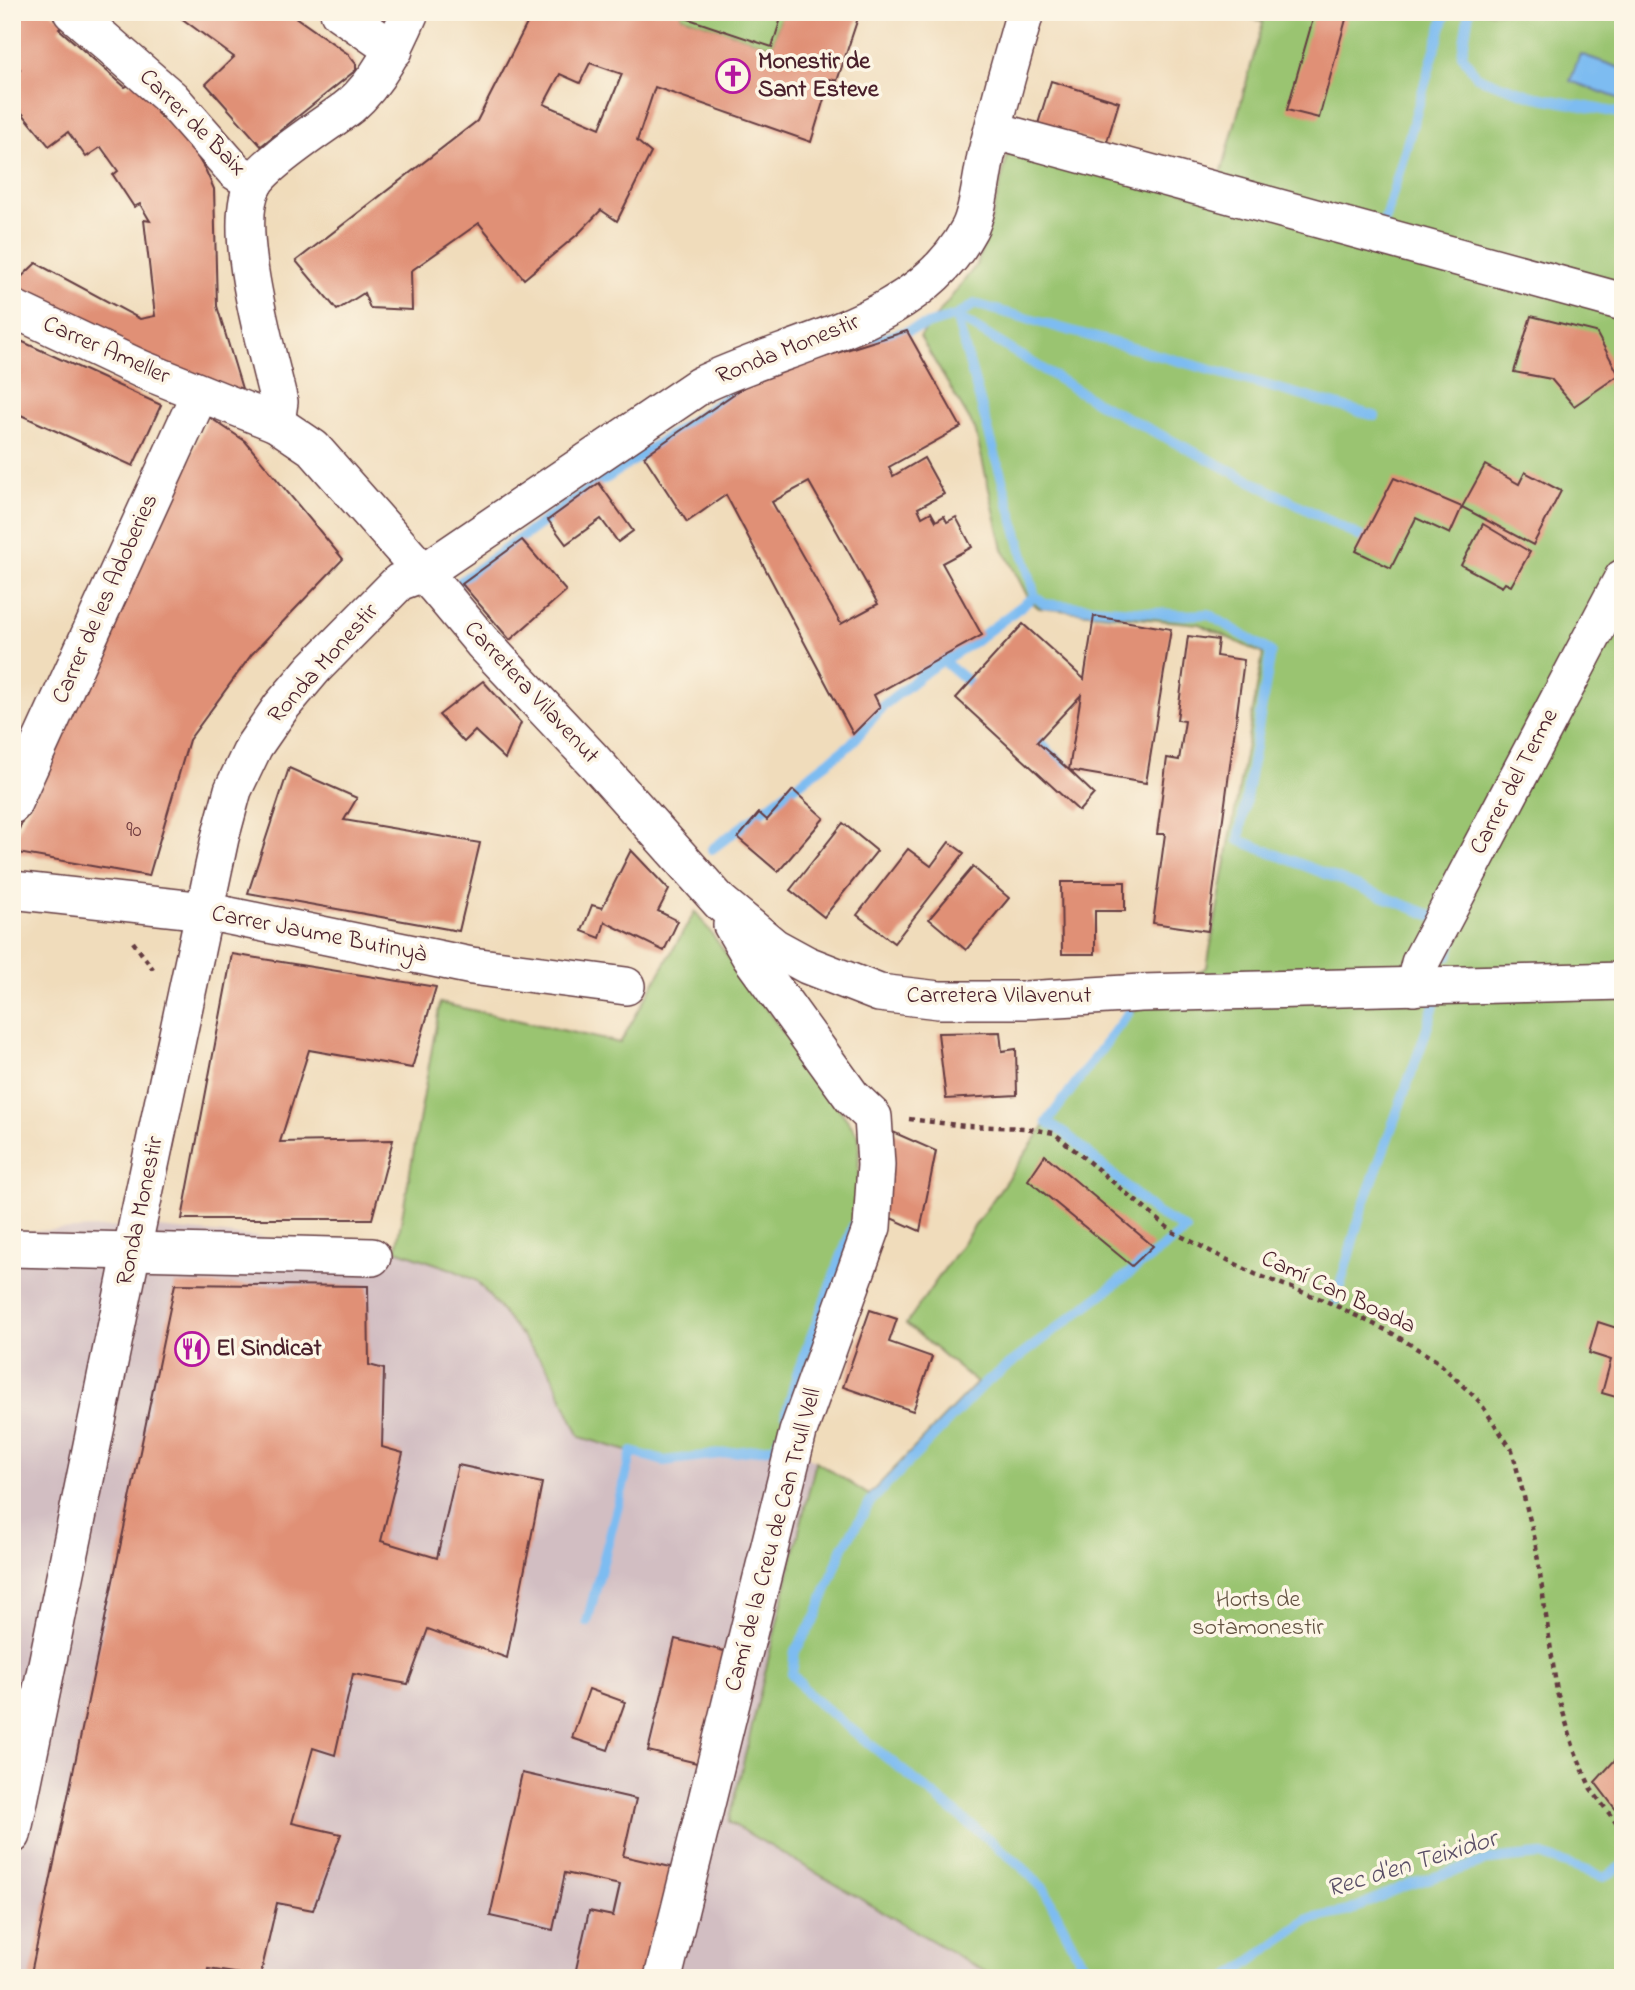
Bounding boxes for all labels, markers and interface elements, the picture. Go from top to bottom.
place label: Monestir de Sant Esteve [758,45,880,108]
church icon: Monestir de Sant Esteve [714,57,752,95]
street label: Carrer de Baix [130,61,254,185]
street label: Ronda Monestir [711,305,865,395]
street label: Carrer Ameller [37,307,176,395]
street label: Carrer de les Adoberies [44,488,168,710]
street label: Ronda Monestir [260,596,388,732]
street label: Carretera Vilavenut [455,613,607,773]
street label: Carrer del Terme [1462,703,1568,861]
house number: 90 [126,816,142,846]
street label: Carrer Jaume Butinyà [208,897,430,974]
street label: Carretera Vilavenut [906,979,1092,1014]
street label: Ronda Monestir [108,1133,174,1289]
street label: Camí Can Boada [1255,1242,1421,1344]
restaurant icon: El Sindicat [173,1330,211,1368]
place label: El Sindicat [216,1332,323,1367]
street label: Camí de la Creu de Can Trull Vell [717,1385,831,1695]
park label: Horts de sotamonestir [1192,1583,1324,1646]
water label: Rec d'en Teixidor [1322,1820,1505,1909]

